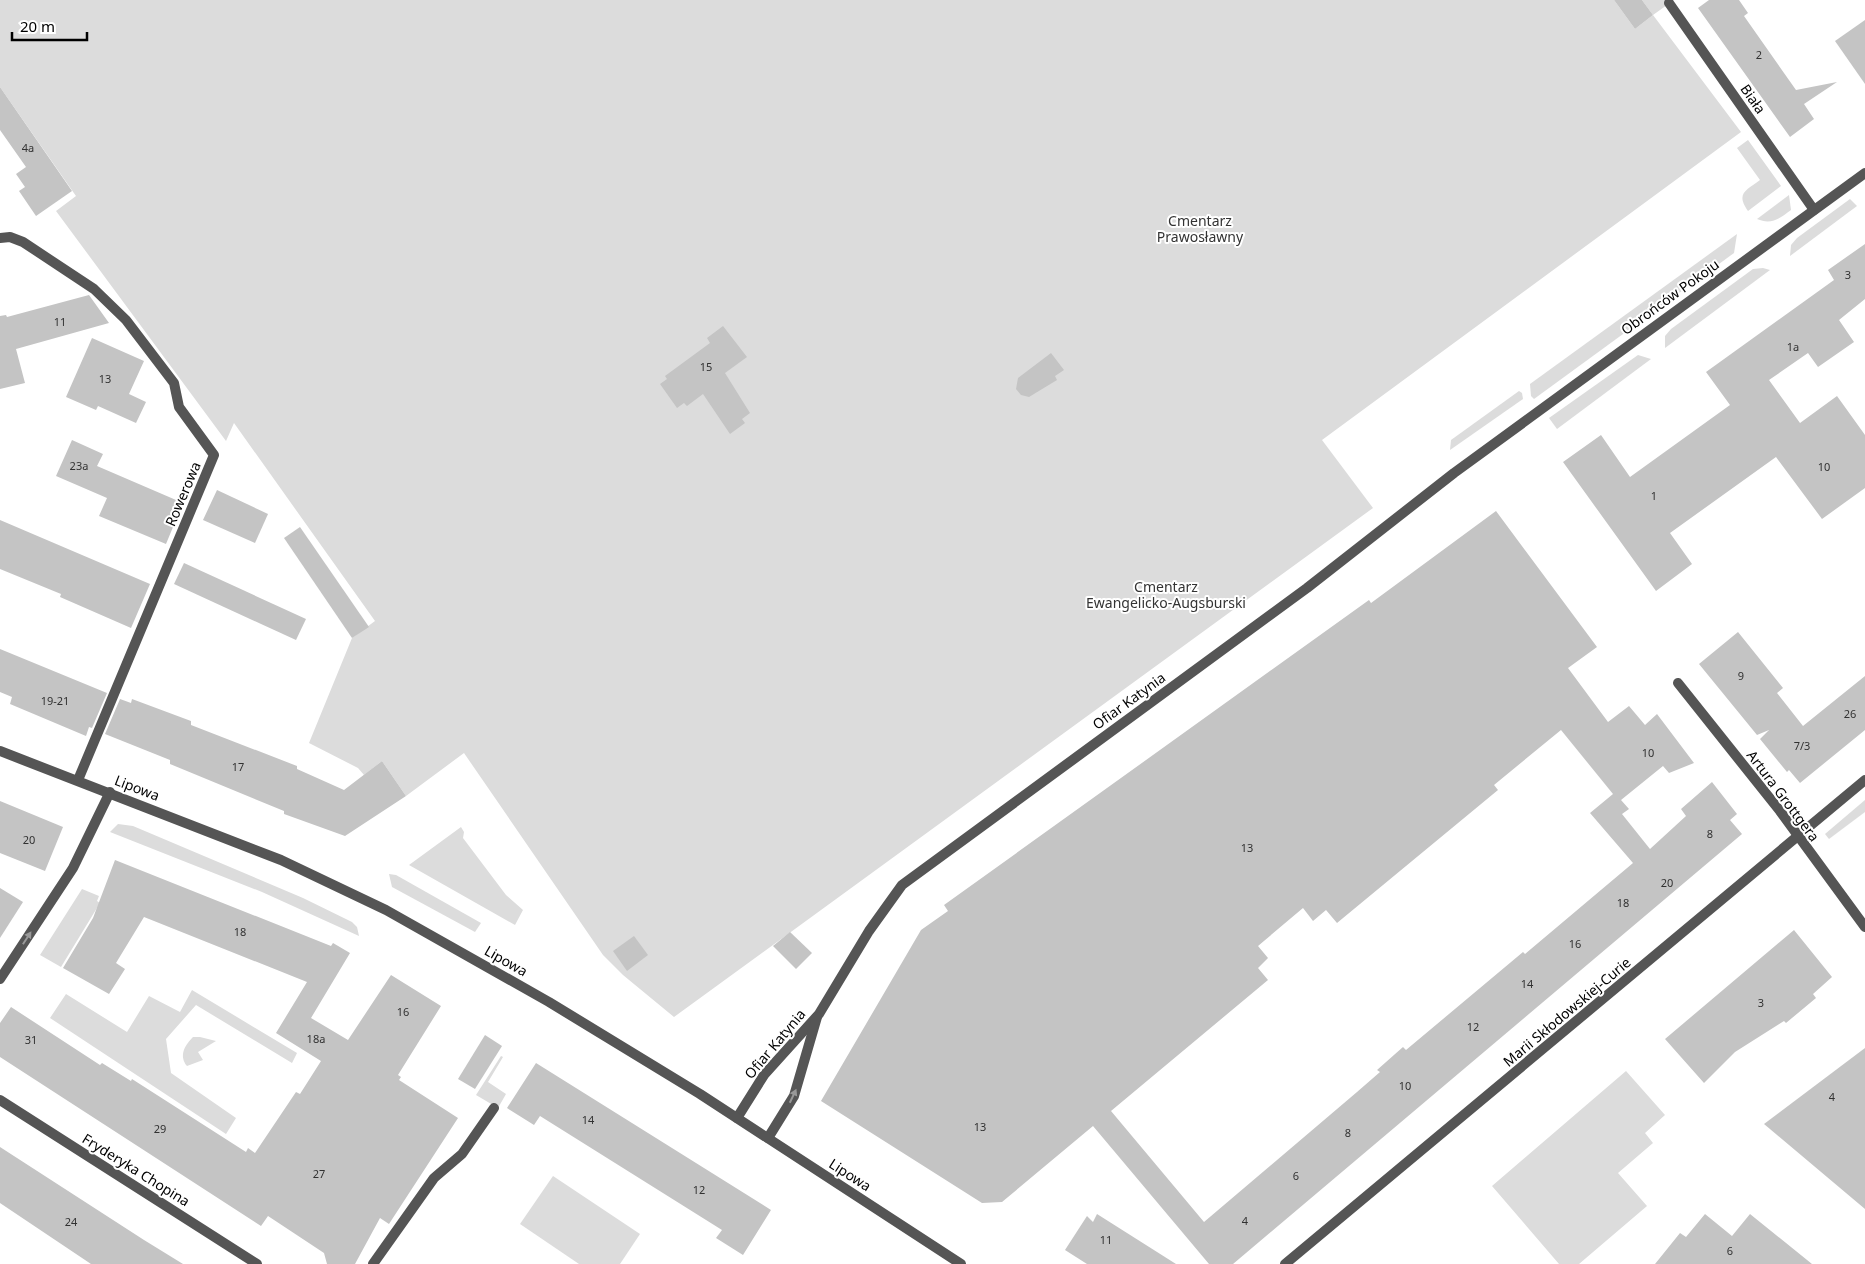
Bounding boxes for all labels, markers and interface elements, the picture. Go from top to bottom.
scale bar [12,10,88,42]
text: 20 m [20,16,55,36]
house number: 2 [1756,47,1762,62]
street label: Biała [1736,80,1770,117]
house number: 4a [22,140,34,155]
park label: Cmentarz Prawosławny [1157,211,1244,246]
street label: Obrońców Pokoju [1617,255,1723,339]
house number: 3 [1845,267,1851,282]
house number: 11 [54,314,66,329]
house number: 1a [1787,339,1799,354]
house number: 15 [700,359,712,374]
house number: 13 [99,371,111,386]
house number: 23a [70,458,88,473]
street label: Rowerowa [160,459,205,529]
house number: 10 [1818,459,1830,474]
house number: 1 [1651,488,1657,503]
park label: Cmentarz Ewangelicko-Augsburski [1086,577,1246,612]
street label: Ofiar Katynia [1089,668,1169,733]
house number: 9 [1738,668,1744,683]
house number: 19-21 [41,693,69,708]
house number: 26 [1844,706,1856,721]
house number: 7/3 [1794,738,1810,753]
house number: 10 [1642,745,1654,760]
street label: Artura Grottgera [1743,746,1824,845]
house number: 17 [232,759,244,774]
street label: Lipowa [112,770,162,805]
house number: 8 [1707,826,1713,841]
house number: 20 [23,832,35,847]
house number: 13 [1241,840,1253,855]
house number: 20 [1661,875,1673,890]
house number: 18 [1617,895,1629,910]
house number: 18 [234,924,246,939]
one-way arrow [22,932,31,945]
house number: 16 [1569,936,1581,951]
street label: Lipowa [481,941,531,980]
street label: Marii Skłodowskiej-Curie [1499,953,1634,1071]
house number: 14 [1521,976,1534,991]
house number: 3 [1758,995,1764,1010]
house number: 16 [397,1004,409,1019]
street label: Ofiar Katynia [740,1005,809,1083]
house number: 12 [1467,1019,1479,1034]
house number: 18a [307,1031,325,1046]
house number: 31 [25,1032,37,1047]
house number: 10 [1399,1078,1411,1093]
one-way arrow [789,1089,797,1103]
house number: 4 [1829,1089,1836,1104]
house number: 14 [582,1112,595,1127]
house number: 13 [974,1119,986,1134]
house number: 29 [154,1121,166,1136]
house number: 8 [1345,1125,1351,1140]
street label: Fryderyka Chopina [79,1129,194,1210]
street label: Lipowa [826,1154,875,1195]
house number: 27 [313,1166,325,1181]
house number: 6 [1293,1168,1299,1183]
house number: 12 [693,1182,705,1197]
house number: 4 [1242,1213,1249,1228]
house number: 24 [65,1214,78,1229]
house number: 11 [1100,1232,1112,1247]
house number: 6 [1727,1243,1733,1258]

